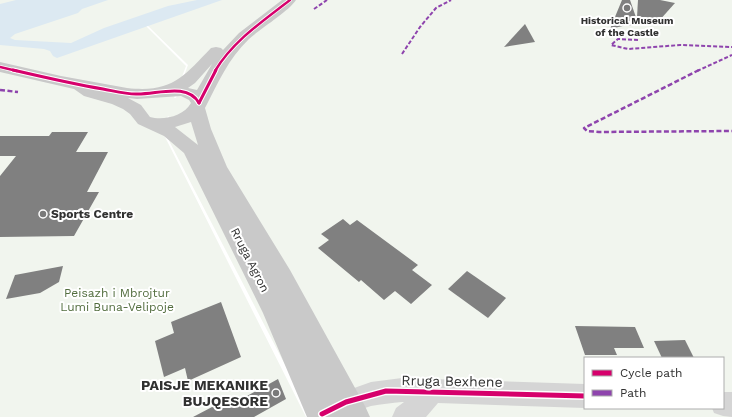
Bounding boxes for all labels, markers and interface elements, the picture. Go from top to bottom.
marker: Historical Museum of the Castle [622,3,632,13]
place label: Historical Museum of the Castle [581,15,673,38]
place label: Sports Centre [51,207,133,221]
marker: Sports Centre [38,209,48,219]
street label: Rruga Agron [228,225,272,295]
park label: Peisazh i Mbrojtur Lumi Buna-Velipoje [60,286,174,314]
legend [584,357,724,409]
text: Cycle path [620,366,682,380]
street label: Rruga Bexhene [401,372,503,390]
place label: PAISJE MEKANIKE BUJQESORE [141,377,268,409]
text: Path [620,386,646,400]
marker: PAISJE MEKANIKE BUJQESORE [271,388,281,398]

